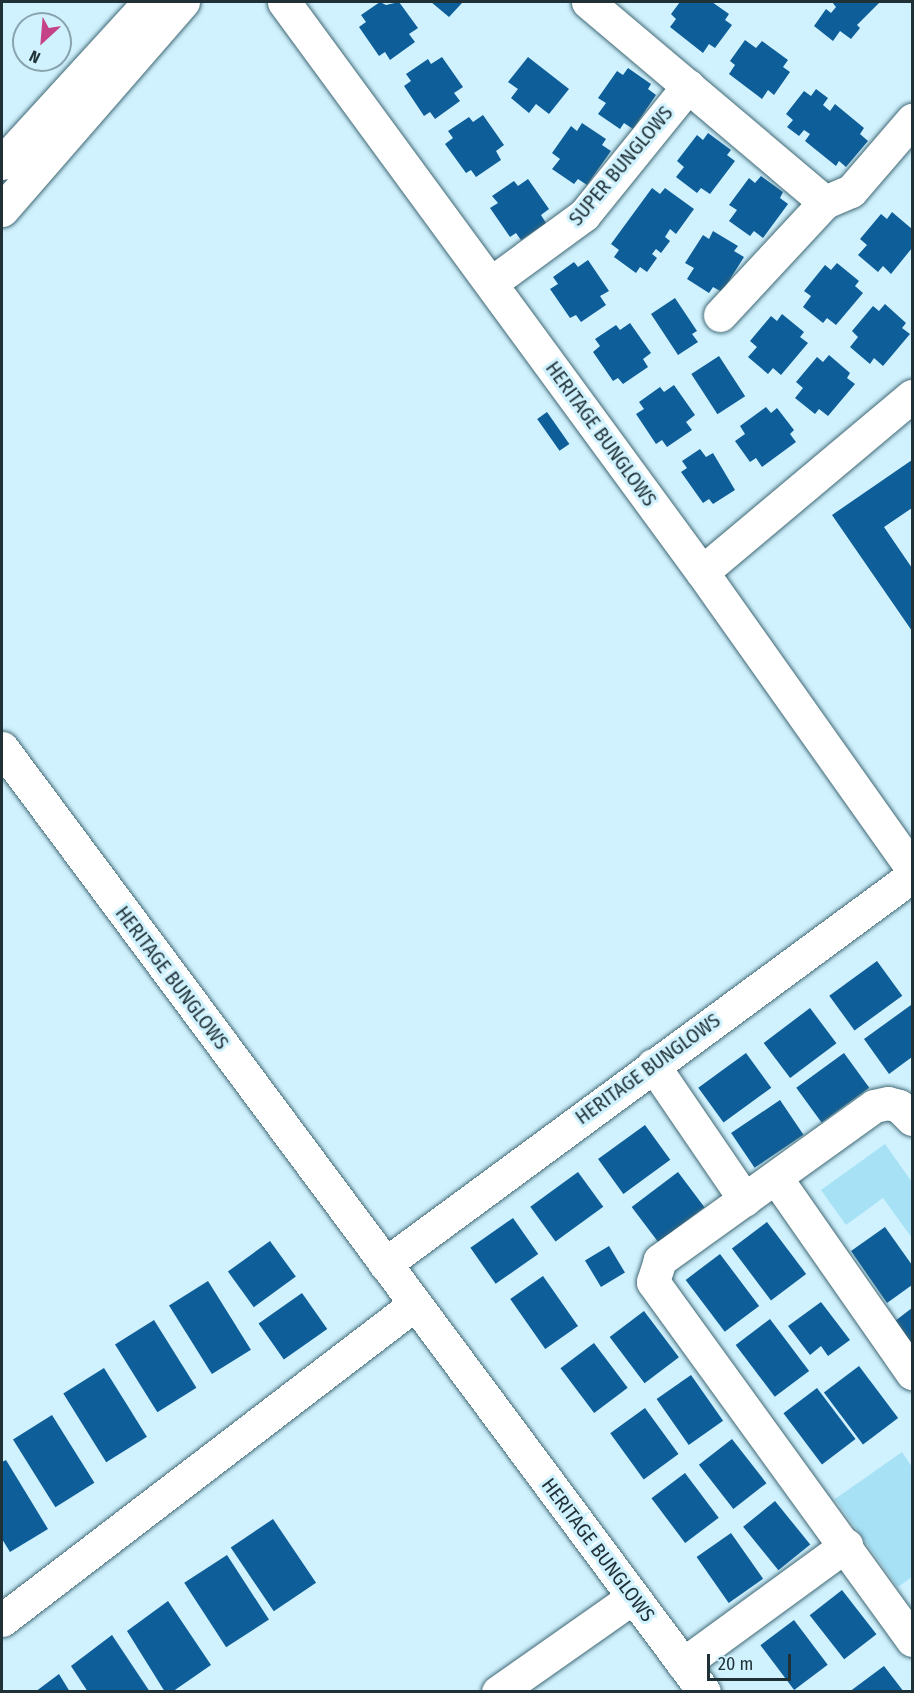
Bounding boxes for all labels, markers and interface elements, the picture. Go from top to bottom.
north arrow [12,12,72,72]
text: N [26,46,43,67]
street label: SUPER BUNGLOWS [564,101,678,231]
street label: HERITAGE BUNGLOWS [540,357,662,511]
street label: HERITAGE BUNGLOWS [110,902,234,1054]
street label: HERITAGE BUNGLOWS [571,1008,725,1130]
street label: HERITAGE BUNGLOWS [536,1474,660,1626]
scale bar [710,1642,794,1680]
text: 20 m [718,1653,753,1675]

